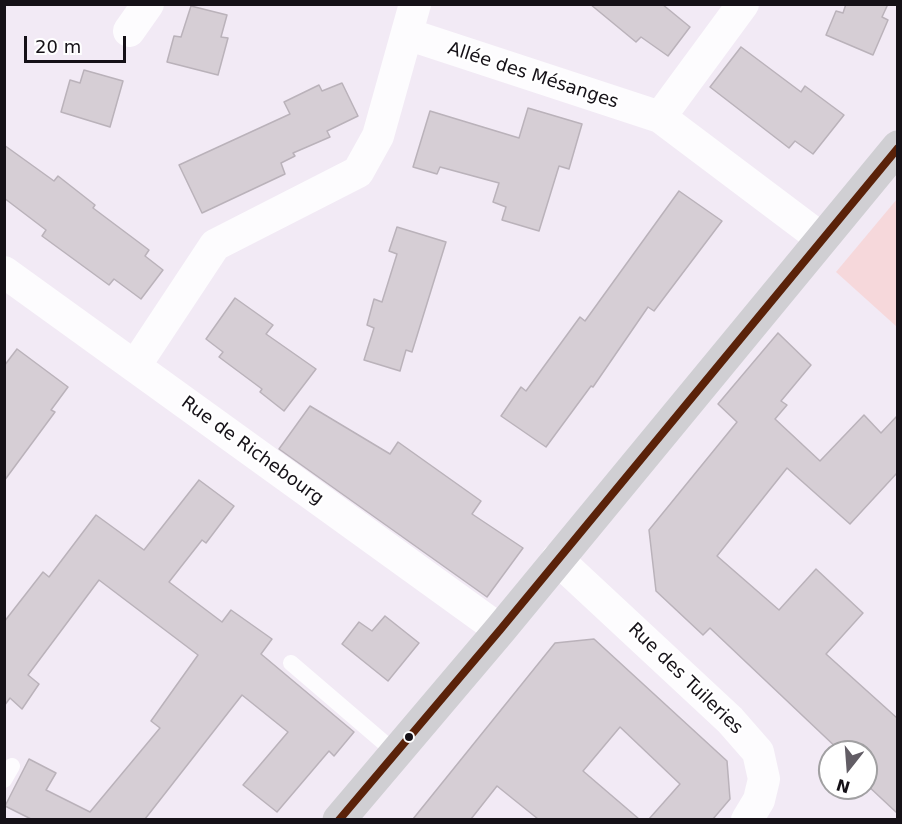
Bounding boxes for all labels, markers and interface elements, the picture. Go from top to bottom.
scale bar [27,24,129,62]
text: 20 m [35,36,81,57]
street label: Allée des Mésanges [445,38,621,114]
street label: Rue de Richebourg [177,392,327,510]
street label: Rue des Tuileries [623,619,747,739]
unlabelled marker [403,731,415,743]
north arrow [818,740,878,800]
text: N [834,775,852,797]

